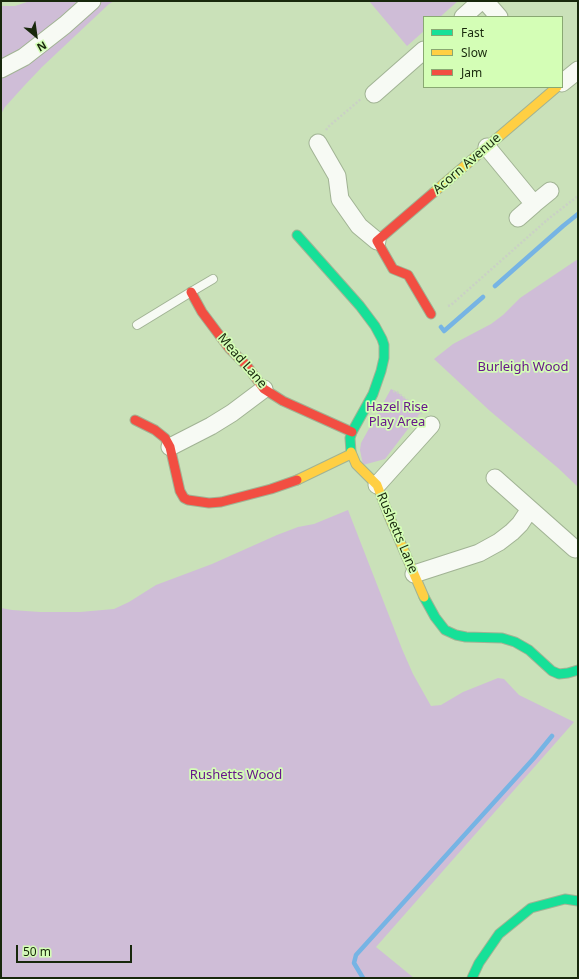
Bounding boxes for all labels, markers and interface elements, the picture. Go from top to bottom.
north arrow [16,16,56,56]
legend [423,16,563,88]
text: Fast [461,24,484,41]
text: N [35,38,50,56]
text: Slow [461,44,487,61]
text: Jam [461,64,482,81]
street label: Acorn Avenue [430,130,504,198]
street label: Mead Lane [214,331,270,391]
park label: Burleigh Wood [478,359,568,375]
park label: Hazel Rise Play Area [366,399,428,430]
street label: Rushetts Lane [373,490,421,576]
park label: Rushetts Wood [190,767,282,783]
scale bar [18,937,134,963]
text: 50 m [23,943,51,960]

